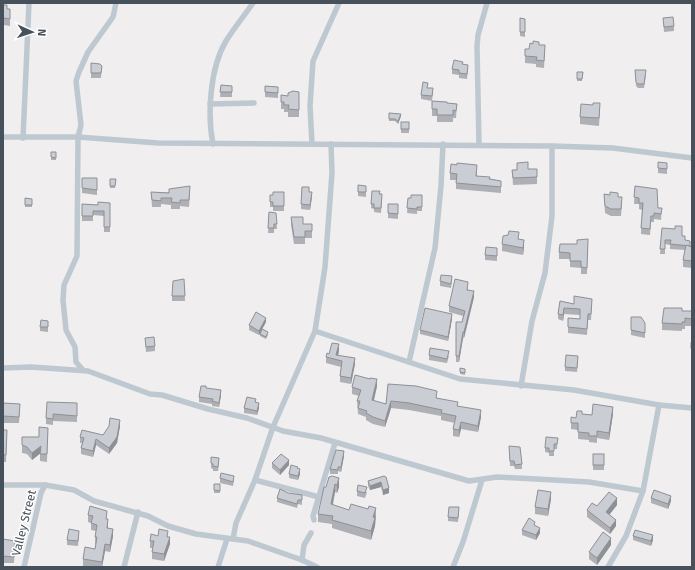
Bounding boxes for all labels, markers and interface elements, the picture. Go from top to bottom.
north arrow [12,12,52,52]
text: N [35,29,48,36]
street label: Valley Street [9,488,39,558]

